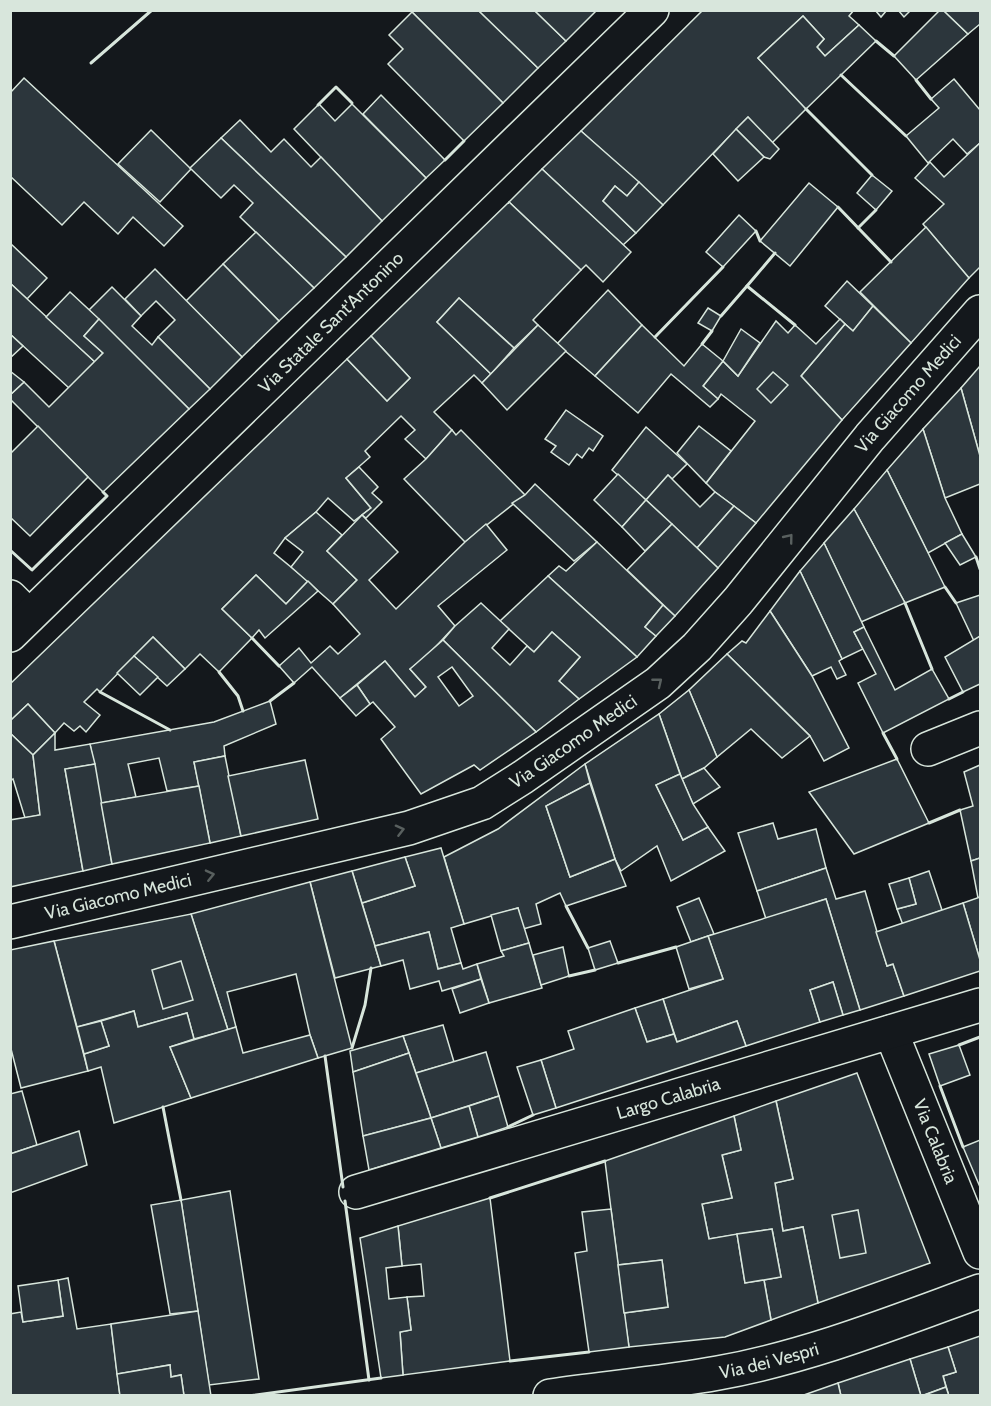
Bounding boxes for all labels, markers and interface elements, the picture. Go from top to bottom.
street label: Via Statale Sant'Antonino [254,247,408,398]
street label: Via Giacomo Medici [851,330,966,457]
one-way arrow [781,533,792,544]
one-way arrow [651,678,662,689]
street label: Via Giacomo Medici [506,690,641,794]
one-way arrow [395,824,405,837]
street label: Via Giacomo Medici [43,869,194,924]
one-way arrow [205,869,215,882]
street label: Largo Calabria [614,1072,723,1124]
street label: Via Calabria [908,1096,962,1187]
street label: Via dei Vespri [718,1338,821,1384]

